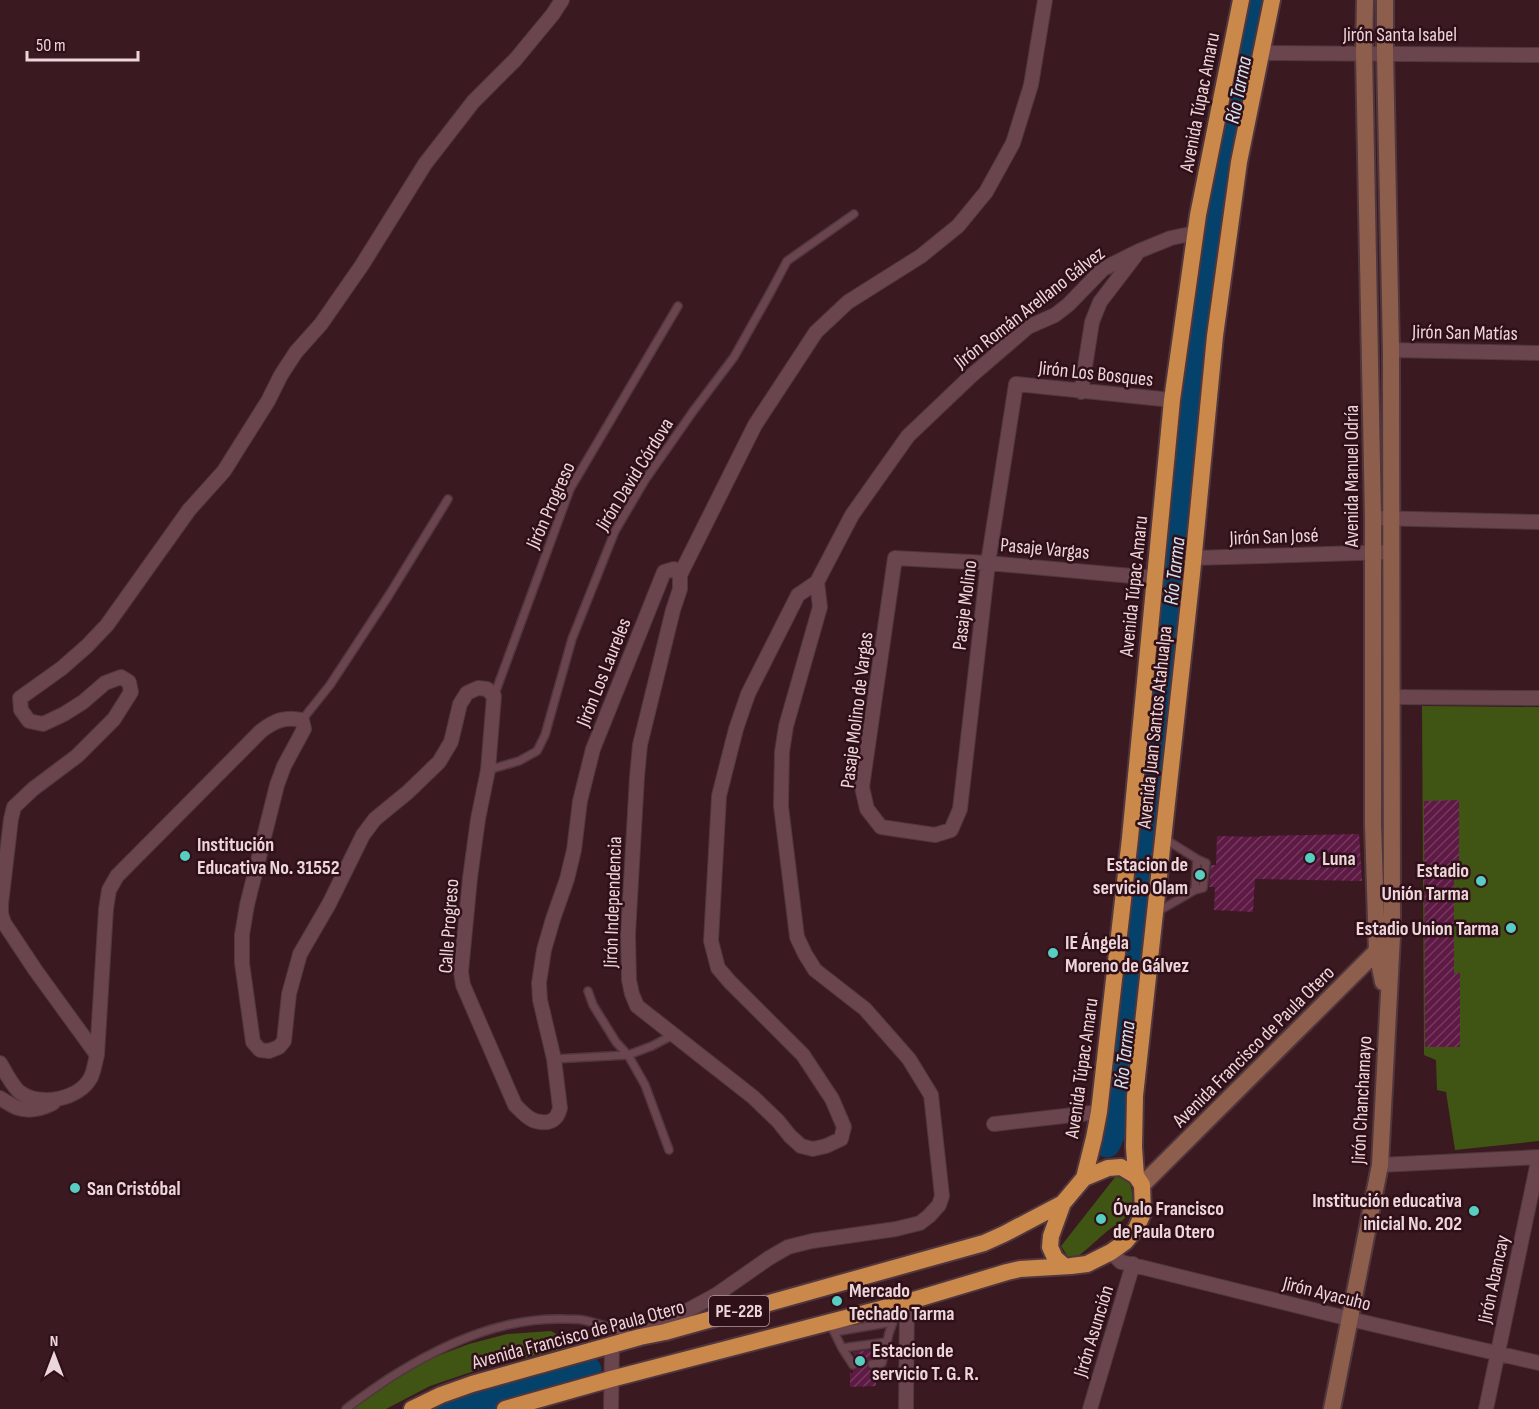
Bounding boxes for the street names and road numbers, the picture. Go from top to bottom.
street label: Jirón Santa Isabel [1342,23,1457,47]
street label: Avenida Túpac Amaru [1175,31,1225,175]
street label: Jirón Román Arellano Gálvez [949,242,1110,375]
street label: Jirón San Matías [1411,320,1518,346]
street label: Jirón Los Bosques [1036,356,1155,392]
street label: Avenida Manuel Odría [1340,405,1364,548]
street label: Jirón David Córdova [590,414,679,536]
street label: Jirón Progreso [521,458,581,553]
street label: Avenida Túpac Amaru [1115,515,1153,659]
street label: Jirón San José [1228,523,1319,551]
street label: Pasaje Vargas [999,533,1090,565]
street label: Pasaje Molino [948,559,982,651]
street label: Jirón Los Laureles [571,615,637,731]
street label: Avenida Juan Santos Atahualpa [1132,625,1178,831]
street label: Pasaje Molino de Vargas [836,631,878,789]
street label: Jirón Independencia [599,836,627,969]
street label: Calle Progreso [434,878,464,974]
street label: Avenida Francisco de Paula Otero [1167,961,1340,1133]
street label: Avenida Túpac Amaru [1060,997,1104,1141]
street label: Jirón Chanchamayo [1347,1035,1377,1166]
street label: Jirón Abancay [1473,1233,1515,1327]
street label: Jirón Ayacuho [1279,1271,1373,1316]
street label: Jirón Asunción [1068,1283,1119,1381]
street label: Avenida Francisco de Paula Otero [468,1295,687,1375]
road number: PE-22B [709,1296,769,1326]

